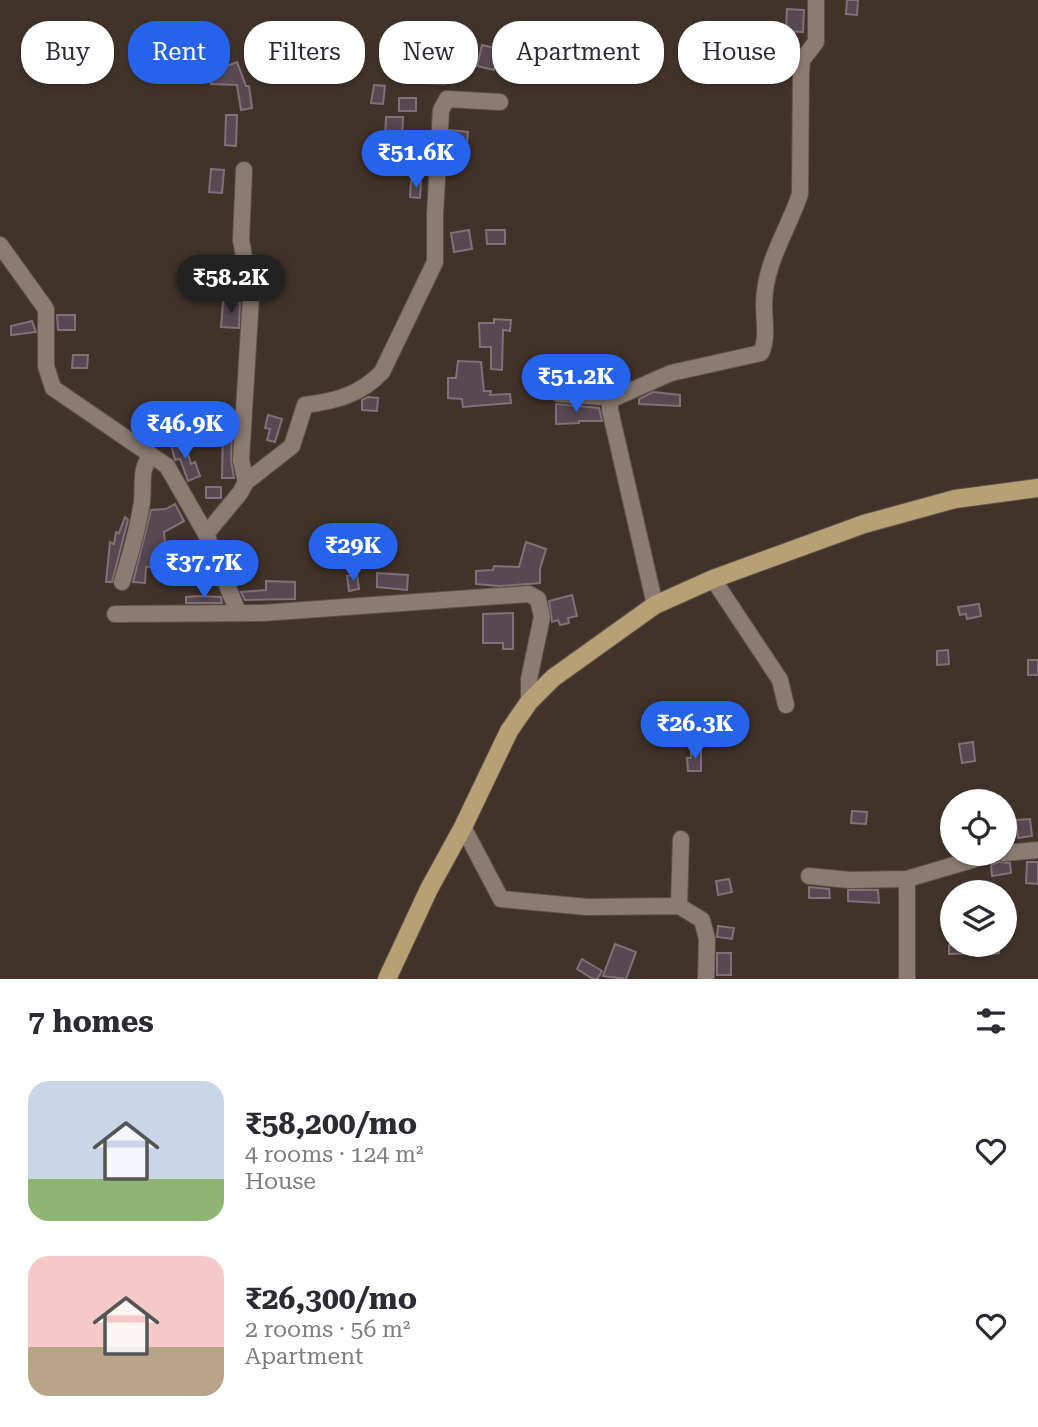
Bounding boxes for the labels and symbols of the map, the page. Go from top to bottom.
pin: ₹51.6K [359,130,473,190]
pin: ₹58.2K [174,256,288,315]
pin: ₹51.2K [519,354,633,414]
pin: ₹46.9K [128,402,242,461]
pin: ₹29K [312,524,394,583]
pin: ₹37.7K [147,540,261,600]
pin: ₹26.3K [638,702,752,761]

